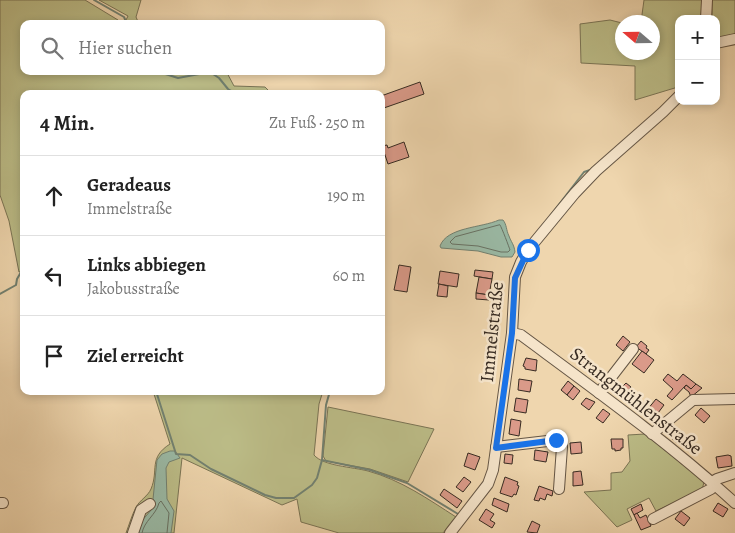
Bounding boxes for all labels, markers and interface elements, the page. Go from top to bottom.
north arrow [615,15,660,60]
map controls [675,15,720,105]
button: + [675,15,720,60]
search box [20,20,385,75]
icon: search [38,34,66,62]
text: Hier suchen [78,35,172,61]
button: − [675,60,720,105]
text: 4 Min. [40,109,95,137]
text: Zu Fuß · 250 m [269,112,365,134]
text: Geradeaus [87,172,171,198]
icon: ahead [40,182,68,210]
text: 190 m [327,185,365,207]
text: Immelstraße [87,198,172,220]
route start [517,239,540,262]
text: Links abbiegen [87,252,206,278]
icon: left [40,262,68,290]
text: 60 m [333,265,365,287]
text: Jakobusstraße [87,278,180,300]
street label: Immelstraße [474,280,510,384]
street label: Strangmühlenstraße [564,341,708,461]
icon: arrive [40,342,68,370]
text: Ziel erreicht [87,343,184,369]
route end [545,429,568,452]

